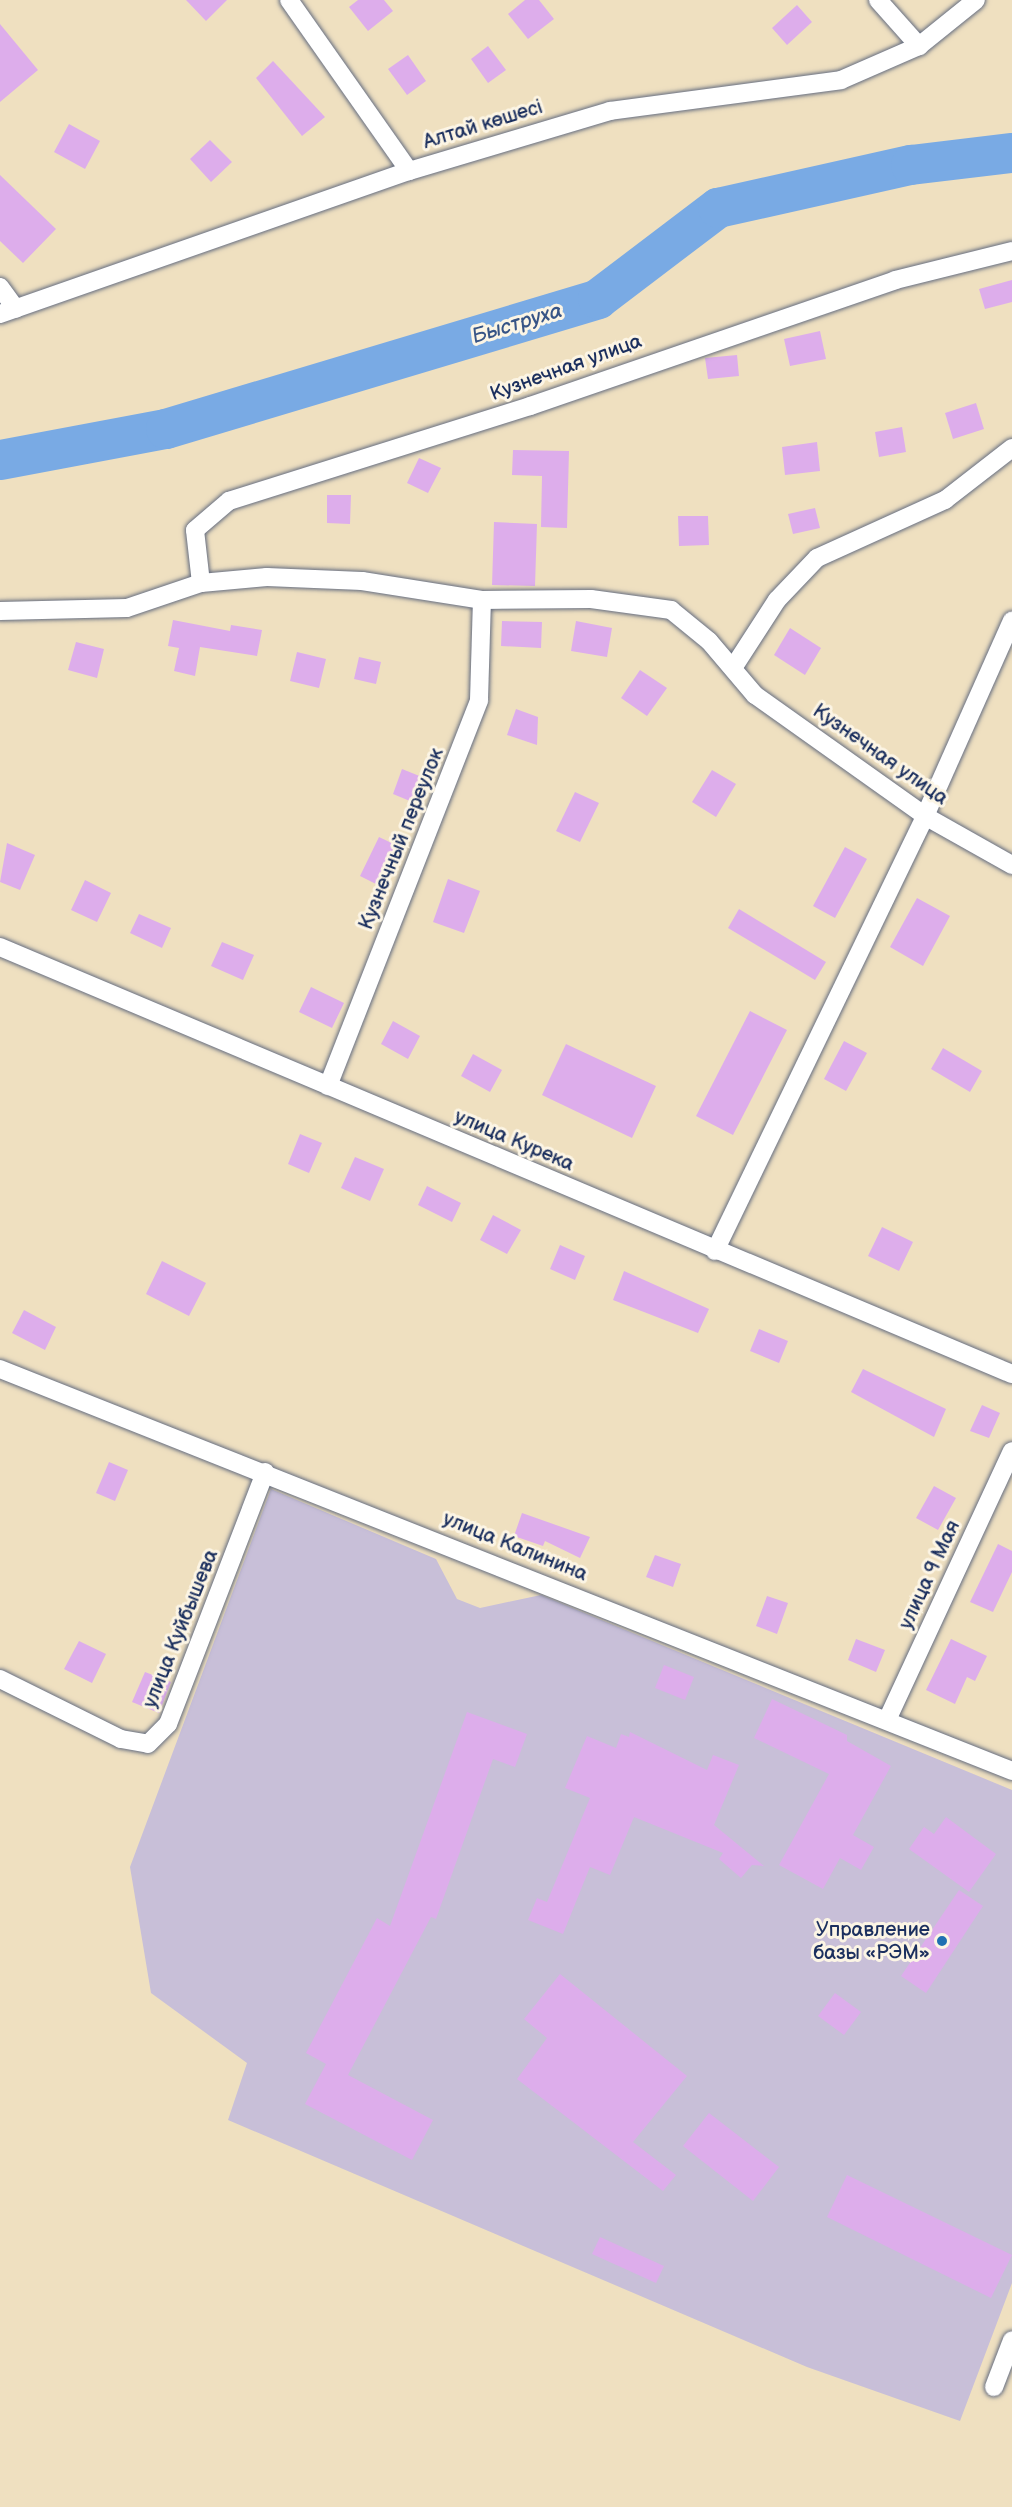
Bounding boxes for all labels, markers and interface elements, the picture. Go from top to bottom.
street label: Алтай көшесі [420,95,546,155]
water label: Быструха [469,298,565,350]
street label: Кузнечная улица [487,329,645,407]
street label: Кузнечная улица [808,699,952,811]
street label: Кузнечный переулок [355,745,449,933]
street label: улица Курека [451,1105,577,1177]
street label: улица Калинина [439,1507,591,1587]
street label: улица 9 Мая [894,1517,966,1633]
street label: улица Куйбышева [138,1546,224,1712]
place label: Управление базы «РЭМ» [813,1918,930,1965]
marker: Управление базы «РЭМ» [935,1934,949,1948]

